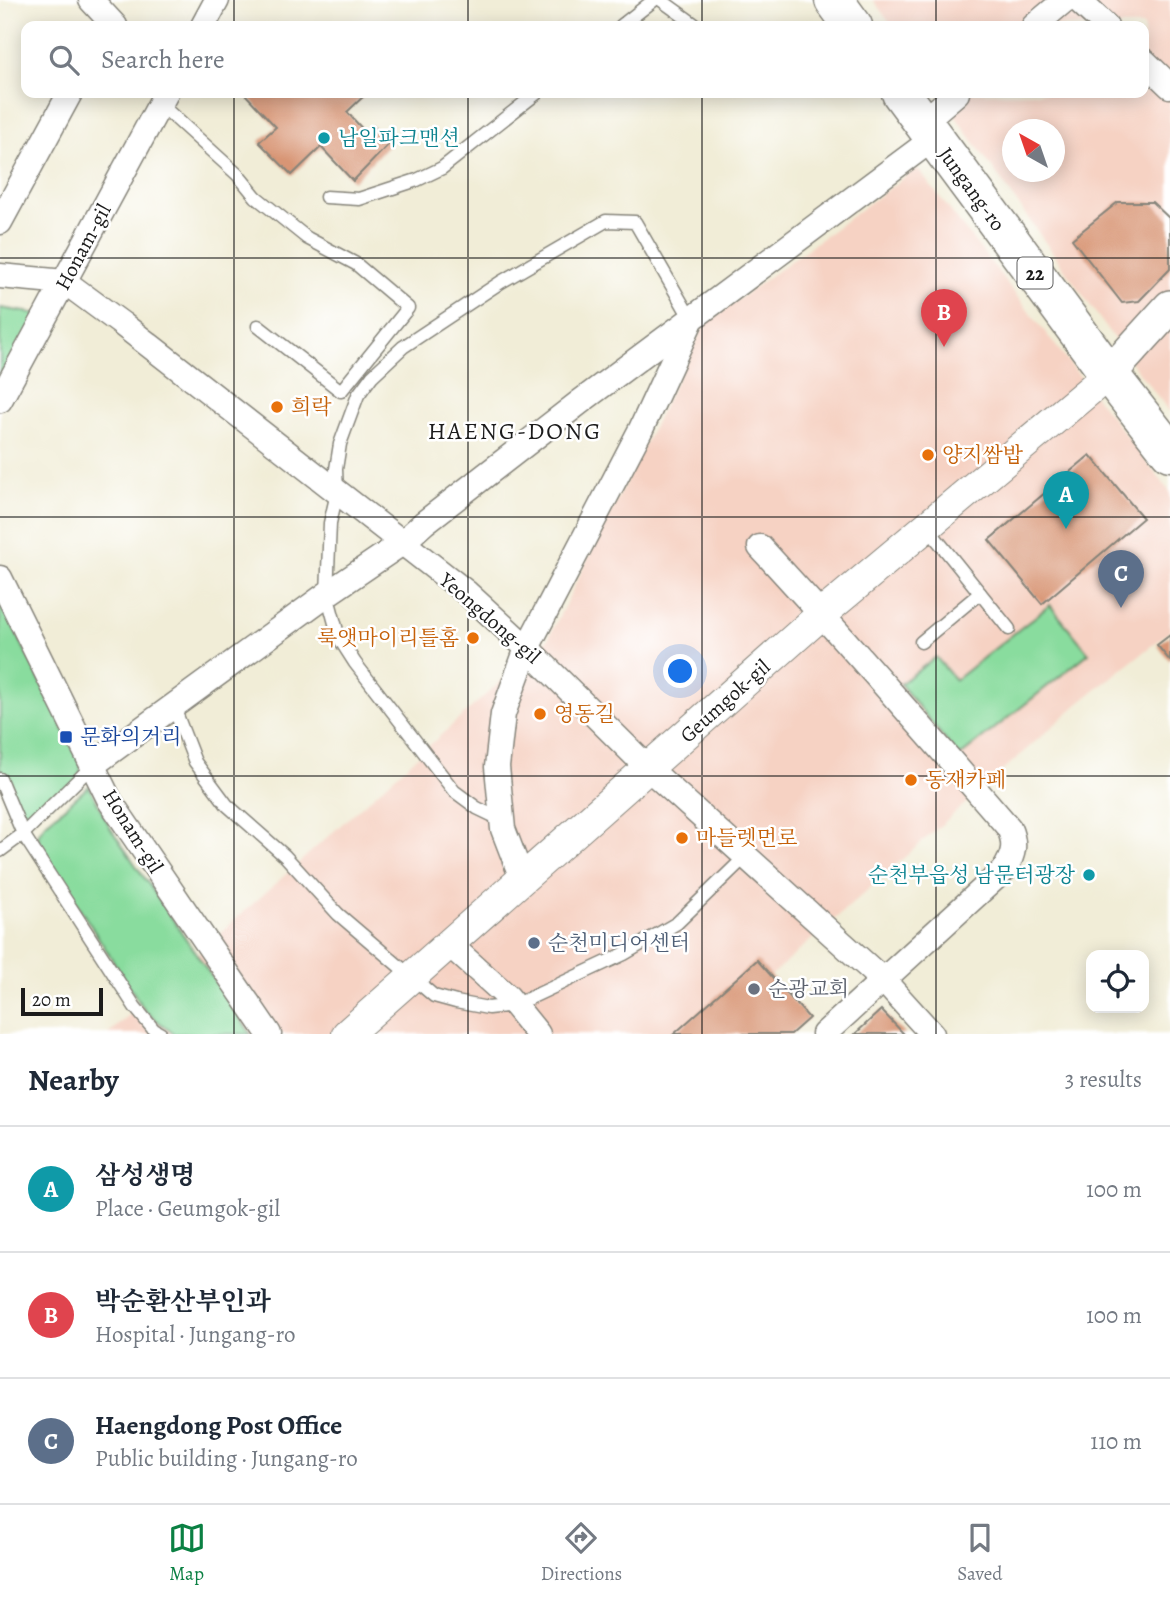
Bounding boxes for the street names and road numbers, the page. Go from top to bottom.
street label: Jungang-ro [932,141,1012,237]
street label: Honam-gil [49,199,117,295]
road number: 22 [1018,258,1052,288]
street label: Yeongdong-gil [433,566,547,670]
street label: Geumgok-gil [674,653,776,749]
street label: Honam-gil [96,784,170,878]

